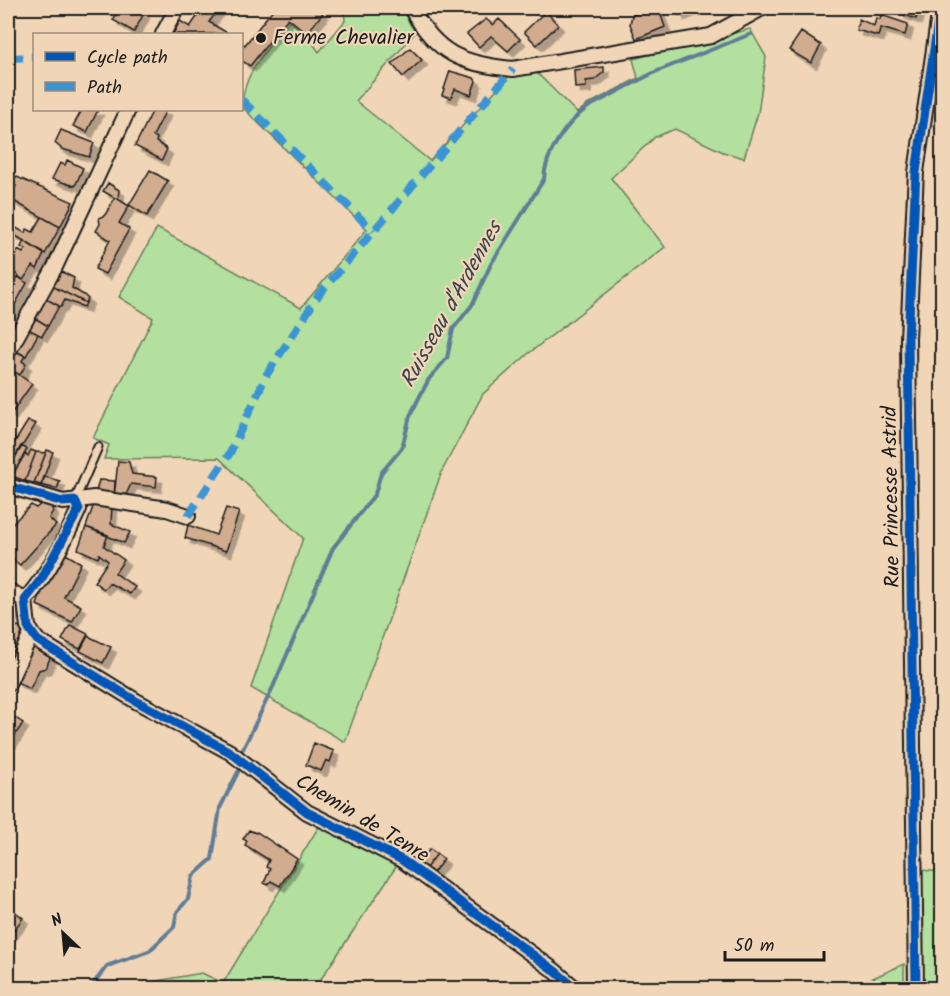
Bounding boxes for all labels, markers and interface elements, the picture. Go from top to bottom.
place label: Ferme Chevalier [273,22,415,55]
marker: Ferme Chevalier [254,31,268,45]
legend [33,33,243,111]
text: Cycle path [87,44,168,73]
text: Path [87,74,122,103]
water label: Ruisseau d'Ardennes [392,213,514,395]
street label: Rue Princesse Astrid [874,405,910,588]
street label: Chemin de Tenre [289,766,436,872]
north arrow [33,903,93,963]
text: N [47,907,67,934]
scale bar [725,924,824,962]
text: 50 m [734,932,774,961]

